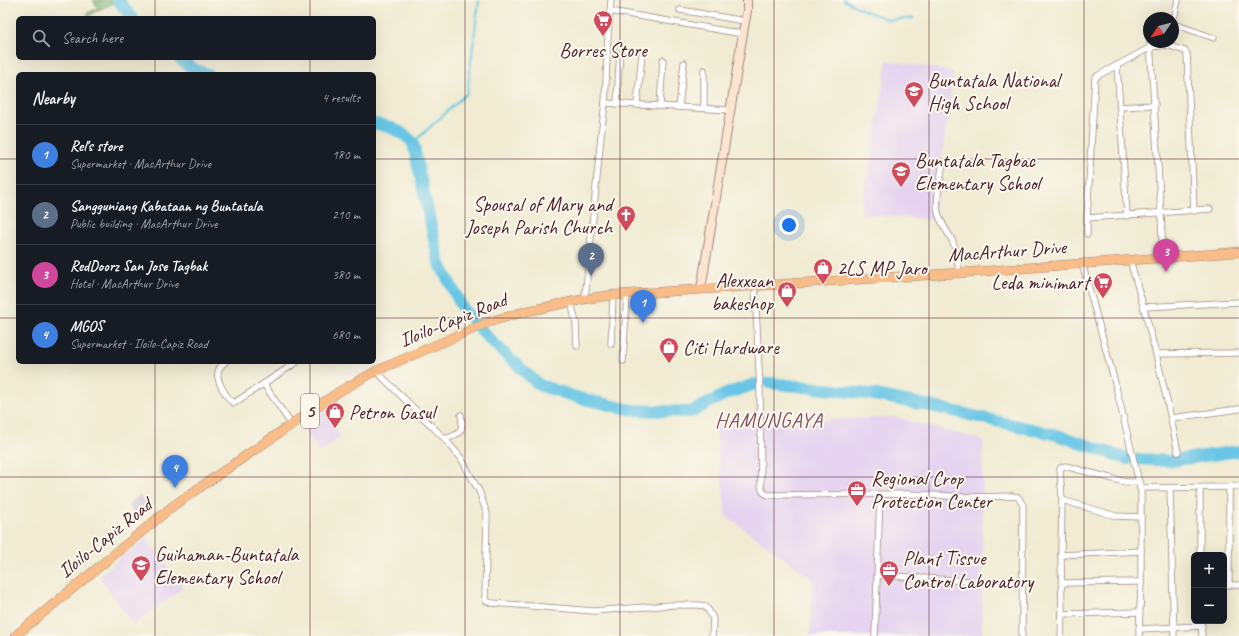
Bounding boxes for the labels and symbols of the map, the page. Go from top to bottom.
supermarket icon: Borres Store [592,9,614,37]
north arrow [1143,12,1179,48]
place label: Borres Store [559,38,648,63]
place label: Buntatala National High School [928,68,1063,116]
school or university icon: Buntatala National High School [903,80,925,108]
place label: Buntatala Tagbac Elementary School [915,148,1043,196]
school or university icon: Buntatala Tagbac Elementary School [890,160,912,188]
place label: Spousal of Mary and Joseph Parish Church [465,192,615,240]
church icon: Spousal of Mary and Joseph Parish Church [615,204,637,232]
your location [779,215,799,235]
street label: MacArthur Drive [947,234,1068,268]
pin: 3 [1153,239,1179,272]
pin: 2 [578,243,604,276]
place label: 2LS MP Jaro [837,256,928,281]
shop icon: 2LS MP Jaro [812,257,834,285]
place label: Alexxean bakeshop [711,268,774,316]
place label: Leda minimart [992,270,1092,295]
supermarket icon: Leda minimart [1092,271,1114,299]
shop icon: Alexxean bakeshop [776,280,798,308]
street label: Iloilo-Capiz Road [396,286,513,353]
pin: 1 [630,290,656,323]
place label: Citi Hardware [683,335,780,360]
shop icon: Citi Hardware [658,336,680,364]
road number: 5 [301,394,319,428]
place label: Petron Gasul [349,400,438,425]
shop icon: Petron Gasul [324,401,346,429]
district label: HAMUNGAYA [715,407,824,433]
pin: 4 [162,455,188,488]
place label: Regional Crop Protection Center [871,466,993,514]
office icon: Regional Crop Protection Center [846,479,868,507]
street label: Iloilo-Capiz Road [53,491,160,584]
place label: Guihaman-Buntatala Elementary School [155,542,299,590]
place label: Plant Tissue Control Laboratory [903,546,1035,594]
school or university icon: Guihaman-Buntatala Elementary School [130,554,152,582]
office icon: Plant Tissue Control Laboratory [878,559,900,587]

